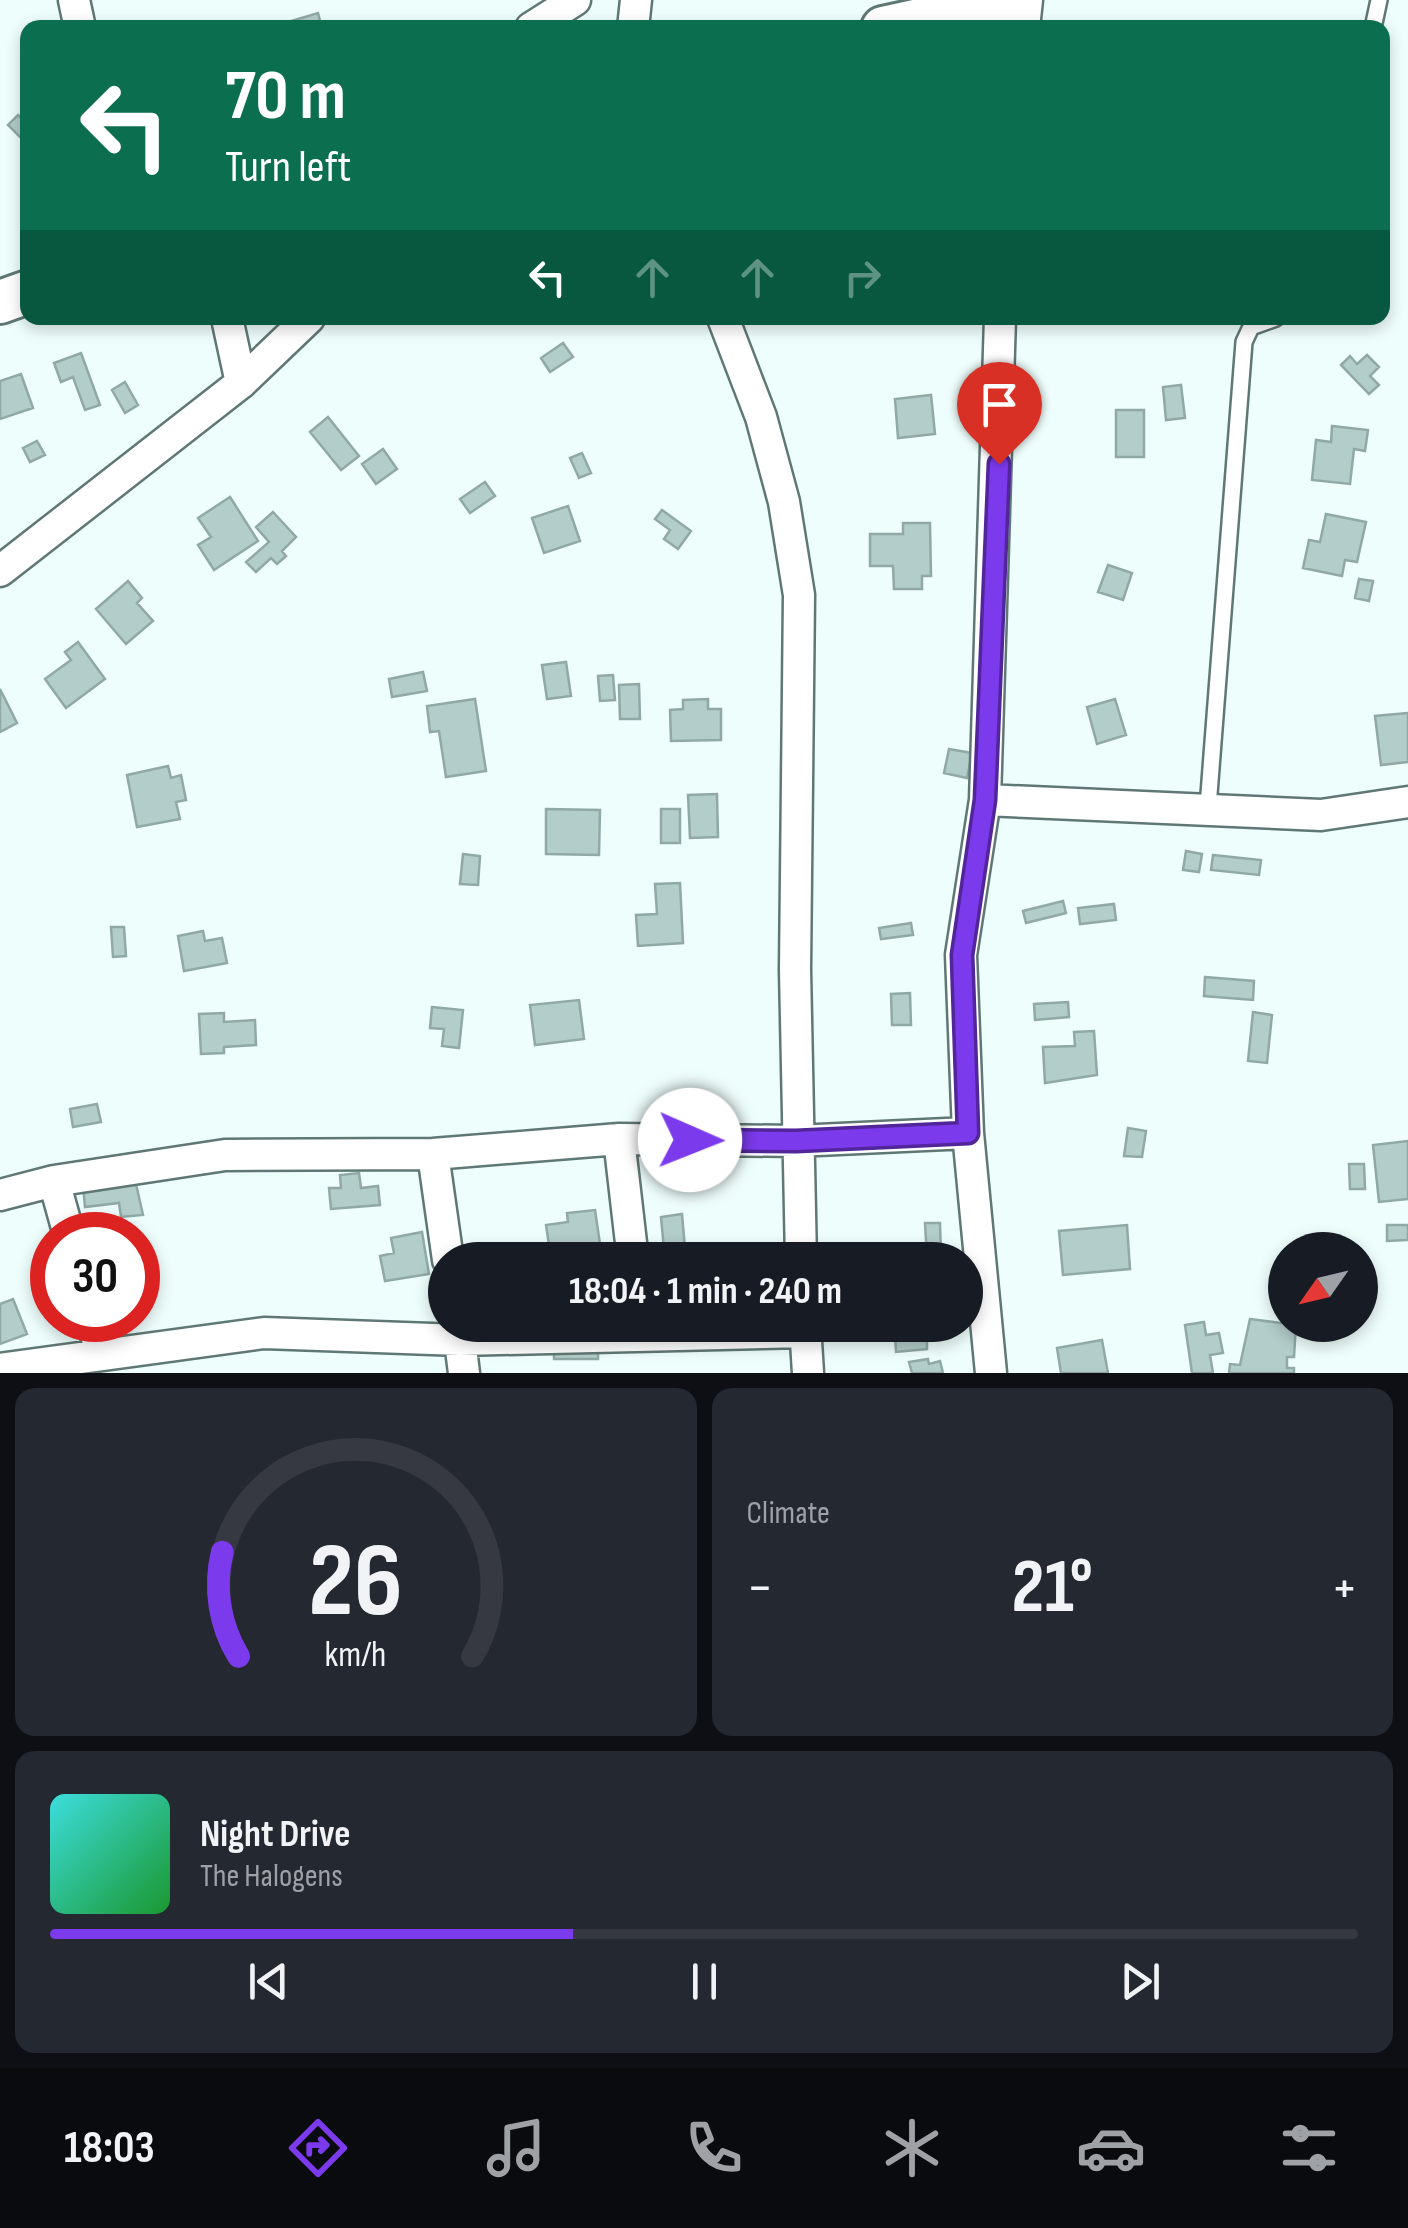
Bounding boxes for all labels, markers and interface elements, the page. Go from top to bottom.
text: 70 m [225,55,346,139]
icon: left [60,60,190,190]
text: Turn left [225,140,351,195]
icon: left [520,250,575,305]
icon: ahead [625,250,680,305]
icon: ahead [730,250,785,305]
icon: right [835,250,890,305]
pin [957,362,1042,465]
icon: arrive [972,377,1027,432]
position arrow [638,1088,742,1192]
speed limit sign: 30 [30,1212,160,1342]
north arrow [1268,1232,1378,1342]
map controls [1268,1232,1378,1342]
text: 18:04 · 1 min · 240 m [569,1269,842,1314]
text: Climate [747,1494,830,1533]
text: 26 [308,1520,403,1645]
text: 21° [1012,1543,1093,1634]
text: − [747,1555,773,1622]
text: + [1331,1555,1358,1622]
text: km/h [325,1634,387,1677]
text: Night Drive [200,1812,351,1857]
text: The Halogens [200,1857,343,1896]
icon: previous [241,1954,296,2009]
icon: pause [677,1954,732,2009]
icon: next [1113,1954,1168,2009]
icon: directions [283,2113,353,2183]
icon: music [481,2113,551,2183]
icon: phone [679,2113,749,2183]
icon: climate [877,2113,947,2183]
icon: car [1076,2113,1146,2183]
icon: filters [1274,2113,1344,2183]
text: 18:03 [64,2121,155,2176]

